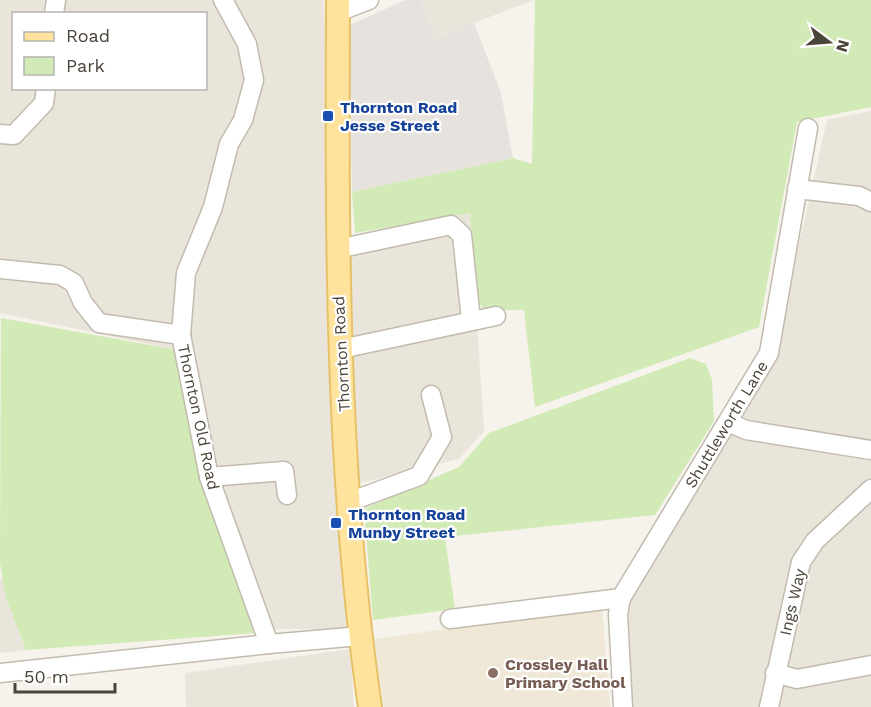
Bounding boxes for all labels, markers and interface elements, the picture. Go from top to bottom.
legend [12,12,207,90]
north arrow [799,12,859,72]
text: Road [66,25,110,46]
text: N [832,38,854,54]
text: Park [66,55,105,76]
place label: Thornton Road Jesse Street [340,98,457,135]
marker: Thornton Road Jesse Street [321,109,335,123]
street label: Thornton Road [329,296,354,412]
street label: Thornton Old Road [174,343,223,492]
street label: Shuttleworth Lane [681,357,772,491]
place label: Thornton Road Munby Street [348,505,465,542]
marker: Thornton Road Munby Street [329,516,343,530]
street label: Ings Way [776,566,810,637]
place label: Crossley Hall Primary School [505,655,626,692]
scale bar [15,656,116,694]
text: 50 m [24,666,69,687]
marker: Crossley Hall Primary School [486,666,500,680]

